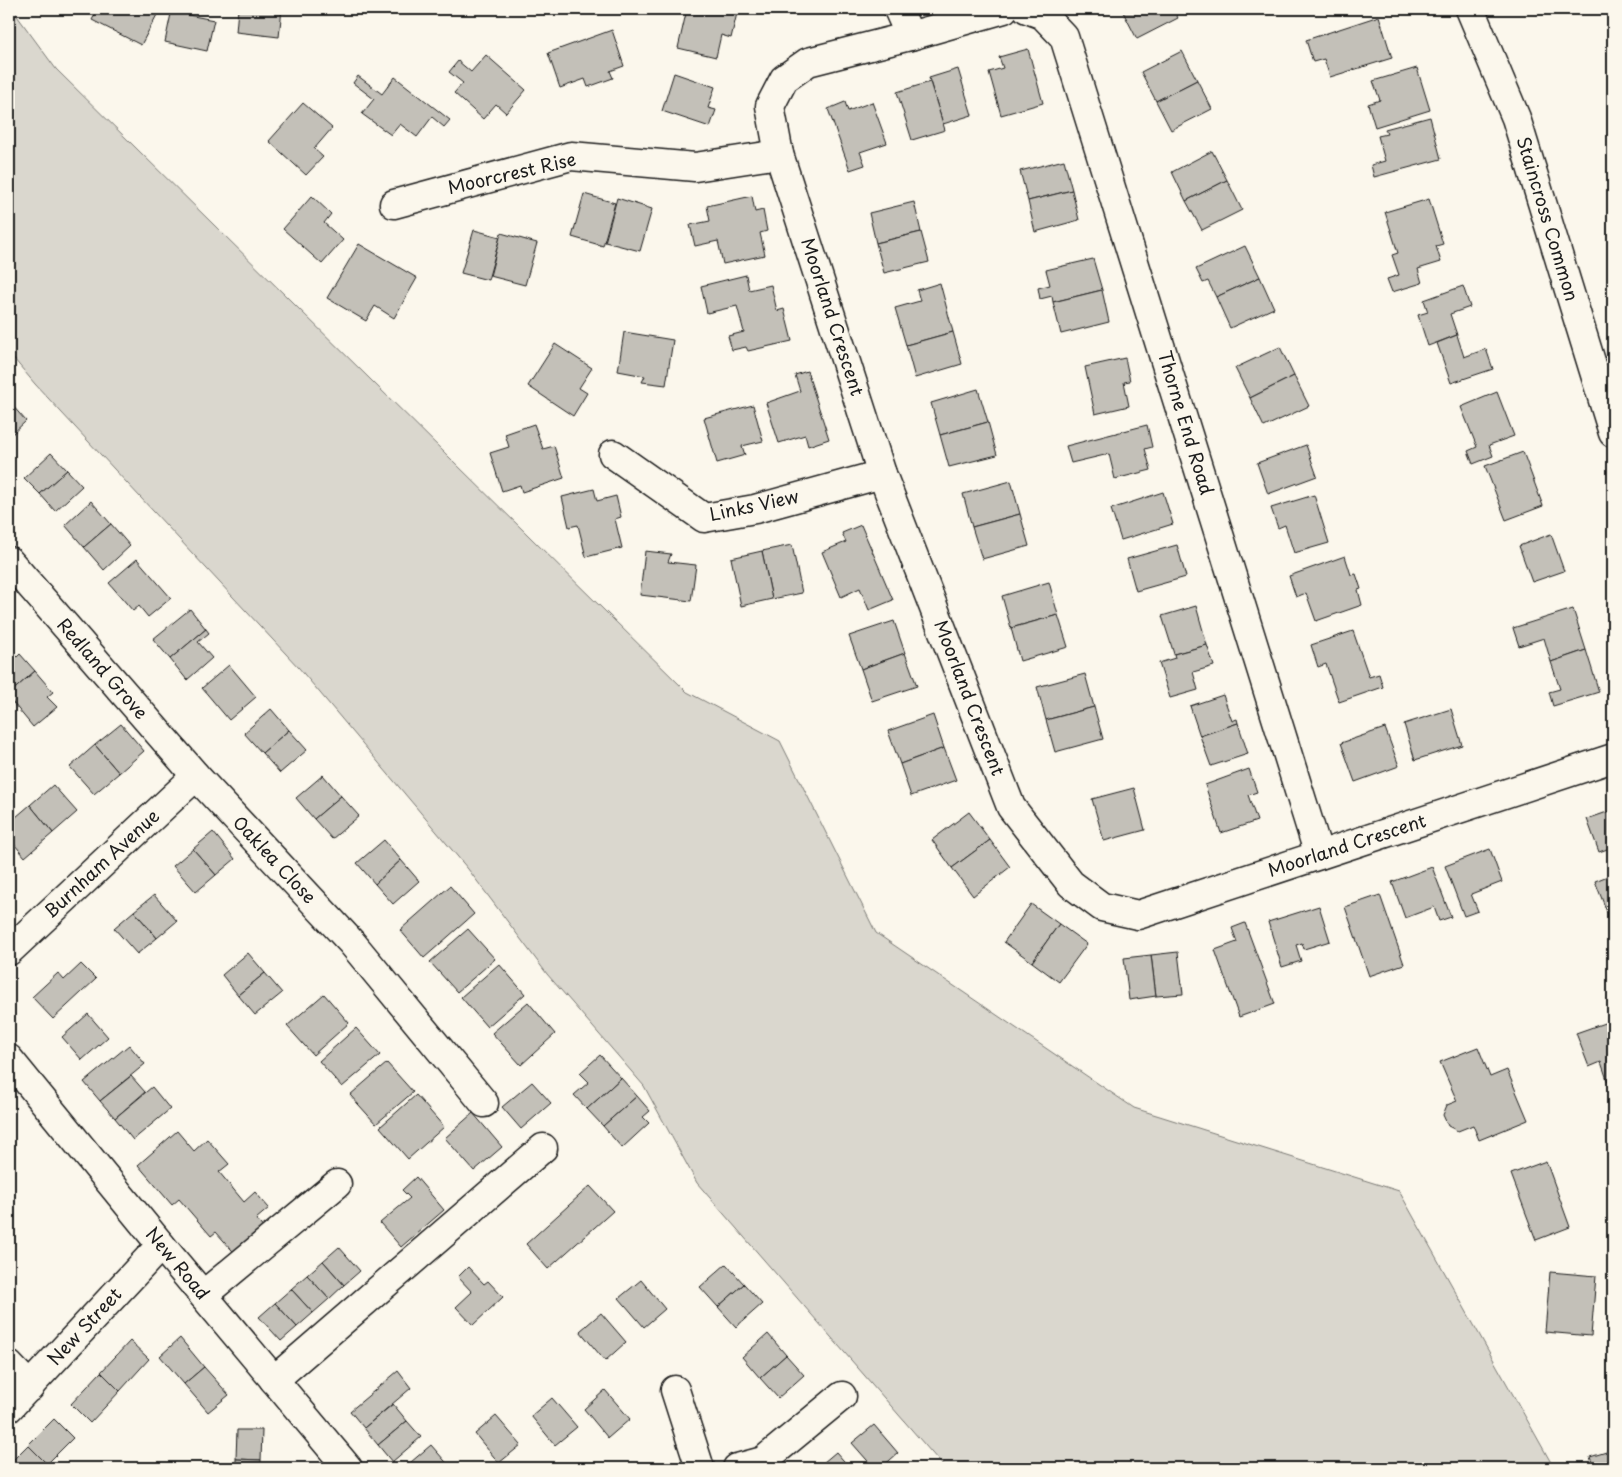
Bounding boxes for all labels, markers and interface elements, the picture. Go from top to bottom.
street label: Staincross Common [1511,133,1586,304]
street label: Moorcrest Rise [445,145,578,200]
street label: Moorland Crescent [795,234,872,399]
street label: Thorne End Road [1152,347,1221,498]
street label: Links View [707,482,801,527]
street label: Redland Grove [51,611,155,725]
street label: Moorland Crescent [928,616,1013,779]
street label: Burnham Avenue [37,802,165,924]
street label: Moorland Crescent [1264,806,1429,883]
street label: Oaklea Close [227,809,323,909]
street label: New Road [140,1221,217,1305]
street label: New Street [41,1281,127,1371]

